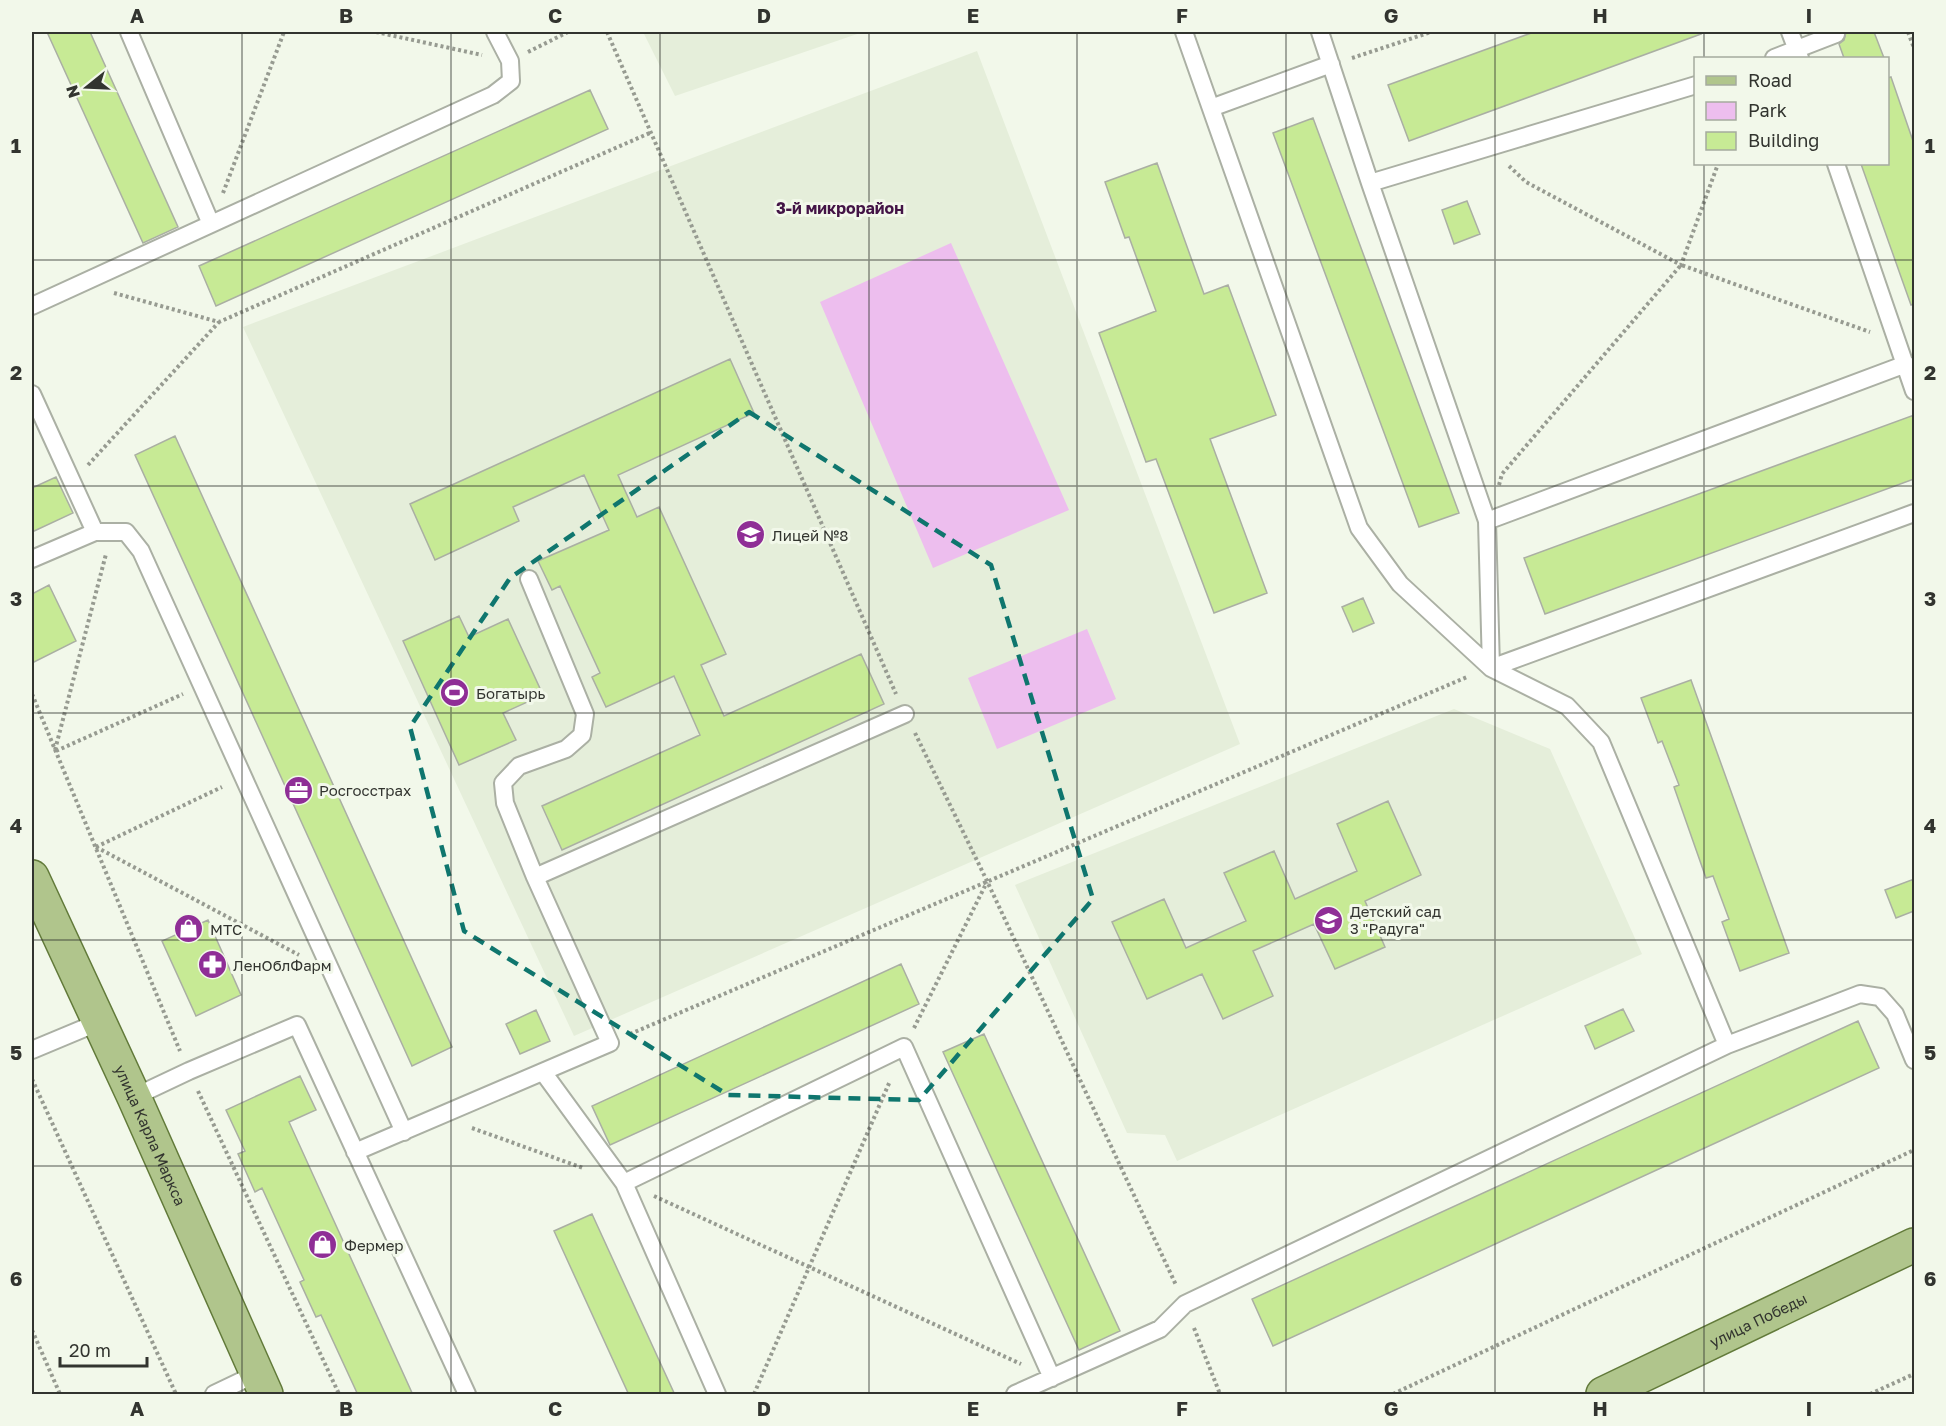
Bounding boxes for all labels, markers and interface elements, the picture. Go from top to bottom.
text: A [130,3,144,27]
text: B [339,3,353,27]
text: C [548,3,562,27]
text: D [757,3,771,27]
text: E [967,3,979,27]
text: F [1176,3,1188,27]
text: G [1384,3,1398,27]
text: H [1592,3,1608,27]
text: I [1806,3,1812,27]
north arrow [57,57,117,117]
legend [1694,57,1889,165]
text: Road [1748,69,1792,91]
text: N [61,83,84,101]
text: Park [1748,99,1787,121]
text: Building [1748,129,1819,151]
text: 1 [11,133,21,157]
text: 1 [1925,133,1935,157]
district label: 3-й микрорайон [776,198,904,218]
text: 2 [10,360,22,384]
text: 2 [1924,360,1936,384]
school or university icon: Лицей №8 [735,519,767,551]
place label: Лицей №8 [772,526,848,544]
text: 3 [10,586,22,610]
text: 3 [1924,586,1936,610]
sports icon: Богатырь [439,677,471,709]
place label: Богатырь [476,684,545,702]
office icon: Росгосстрах [282,774,314,806]
place label: Росгосстрах [319,781,411,799]
text: 4 [10,813,22,837]
text: 4 [1924,813,1936,837]
place label: Детский сад 3 "Радуга" [1350,902,1441,937]
school or university icon: Детский сад 3 "Радуга" [1313,904,1345,936]
shop icon: МТС [173,913,205,945]
place label: МТС [210,920,242,938]
pharmacy icon: ЛенОблФарм [196,949,228,981]
place label: ЛенОблФарм [233,956,332,974]
text: 5 [10,1040,22,1064]
text: 5 [1924,1040,1936,1064]
street label: улица Карла Маркса [111,1062,190,1208]
shop icon: Фермер [307,1229,339,1261]
place label: Фермер [344,1236,404,1254]
text: 6 [10,1266,22,1290]
text: 6 [1924,1266,1936,1290]
street label: улица Победы [1707,1289,1810,1351]
scale bar [60,1330,147,1368]
text: 20 m [69,1339,111,1361]
text: A [130,1396,144,1420]
text: B [339,1396,353,1420]
text: C [548,1396,562,1420]
text: D [757,1396,771,1420]
text: E [967,1396,979,1420]
text: F [1176,1396,1188,1420]
text: G [1384,1396,1398,1420]
text: H [1592,1396,1608,1420]
text: I [1806,1396,1812,1420]

